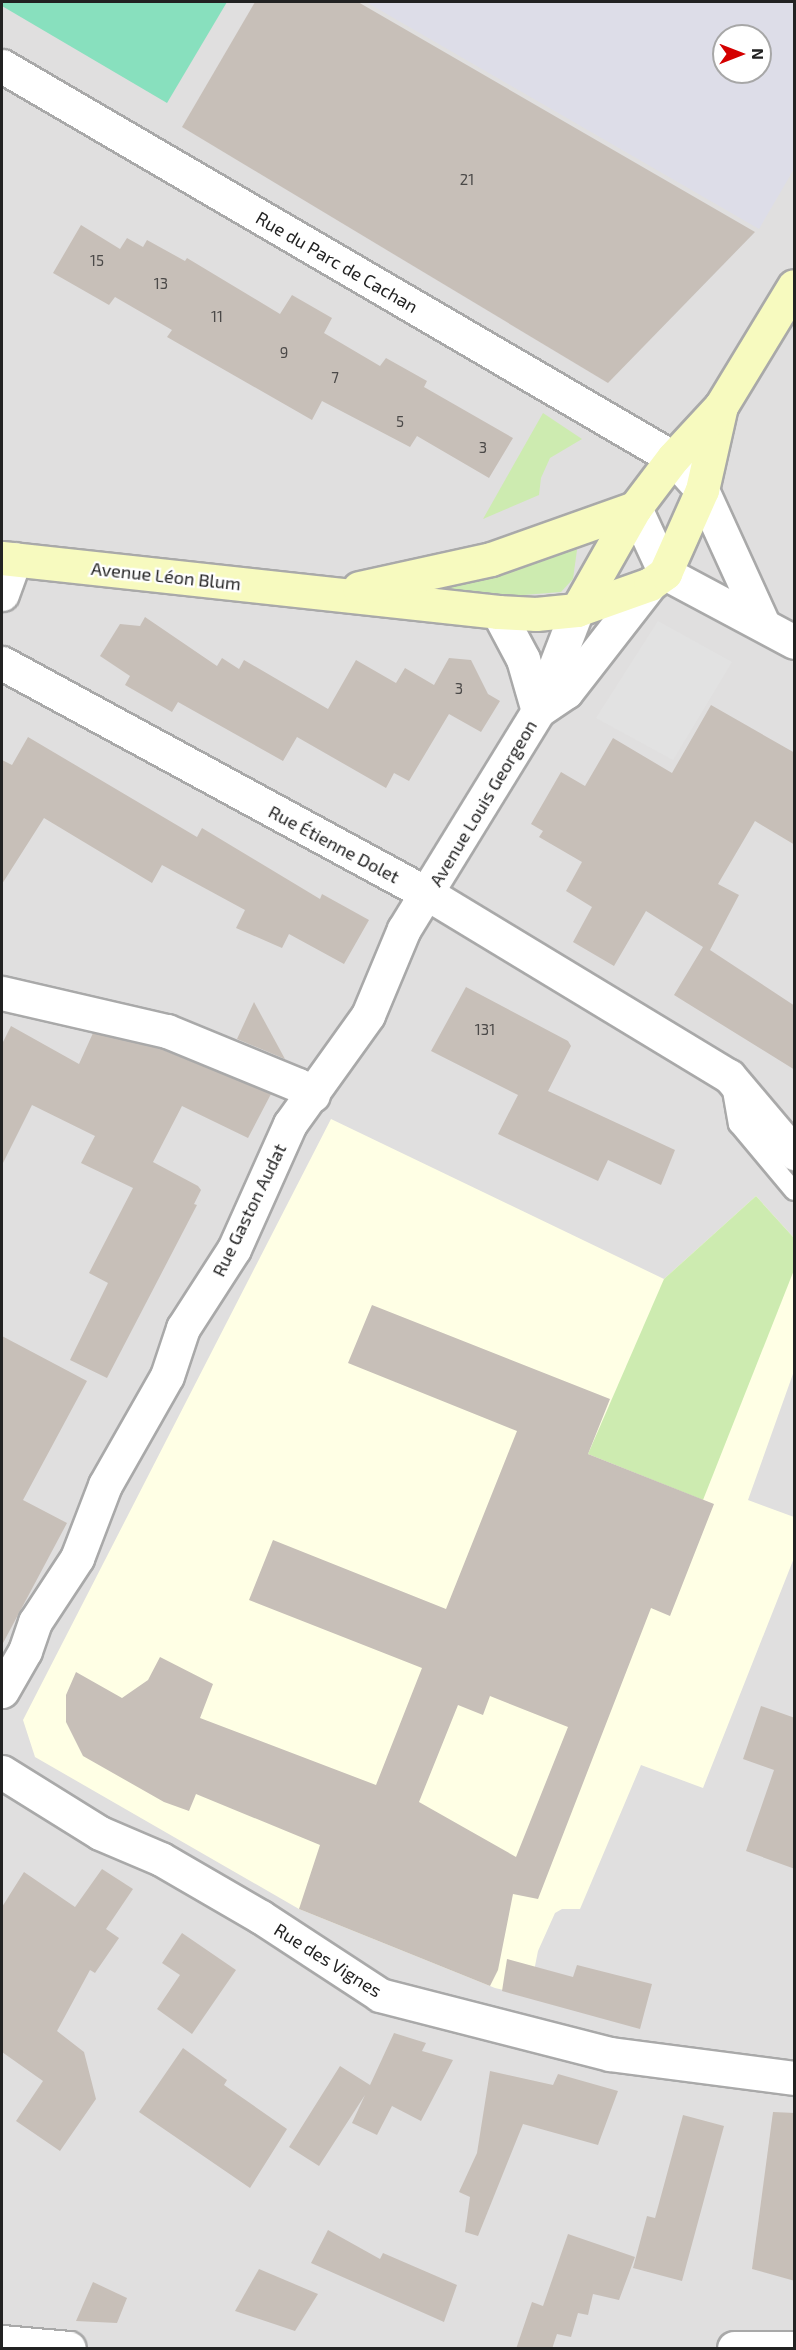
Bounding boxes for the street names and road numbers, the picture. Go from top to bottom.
street label: Rue du Parc de Cachan [252,207,422,317]
street label: Avenue Léon Blum [90,557,242,595]
street label: Avenue Louis Georgeon [425,716,541,890]
street label: Rue Étienne Dolet [265,800,403,888]
street label: Rue Gaston Audat [207,1140,291,1280]
street label: Rue des Vignes [270,1918,386,2002]

